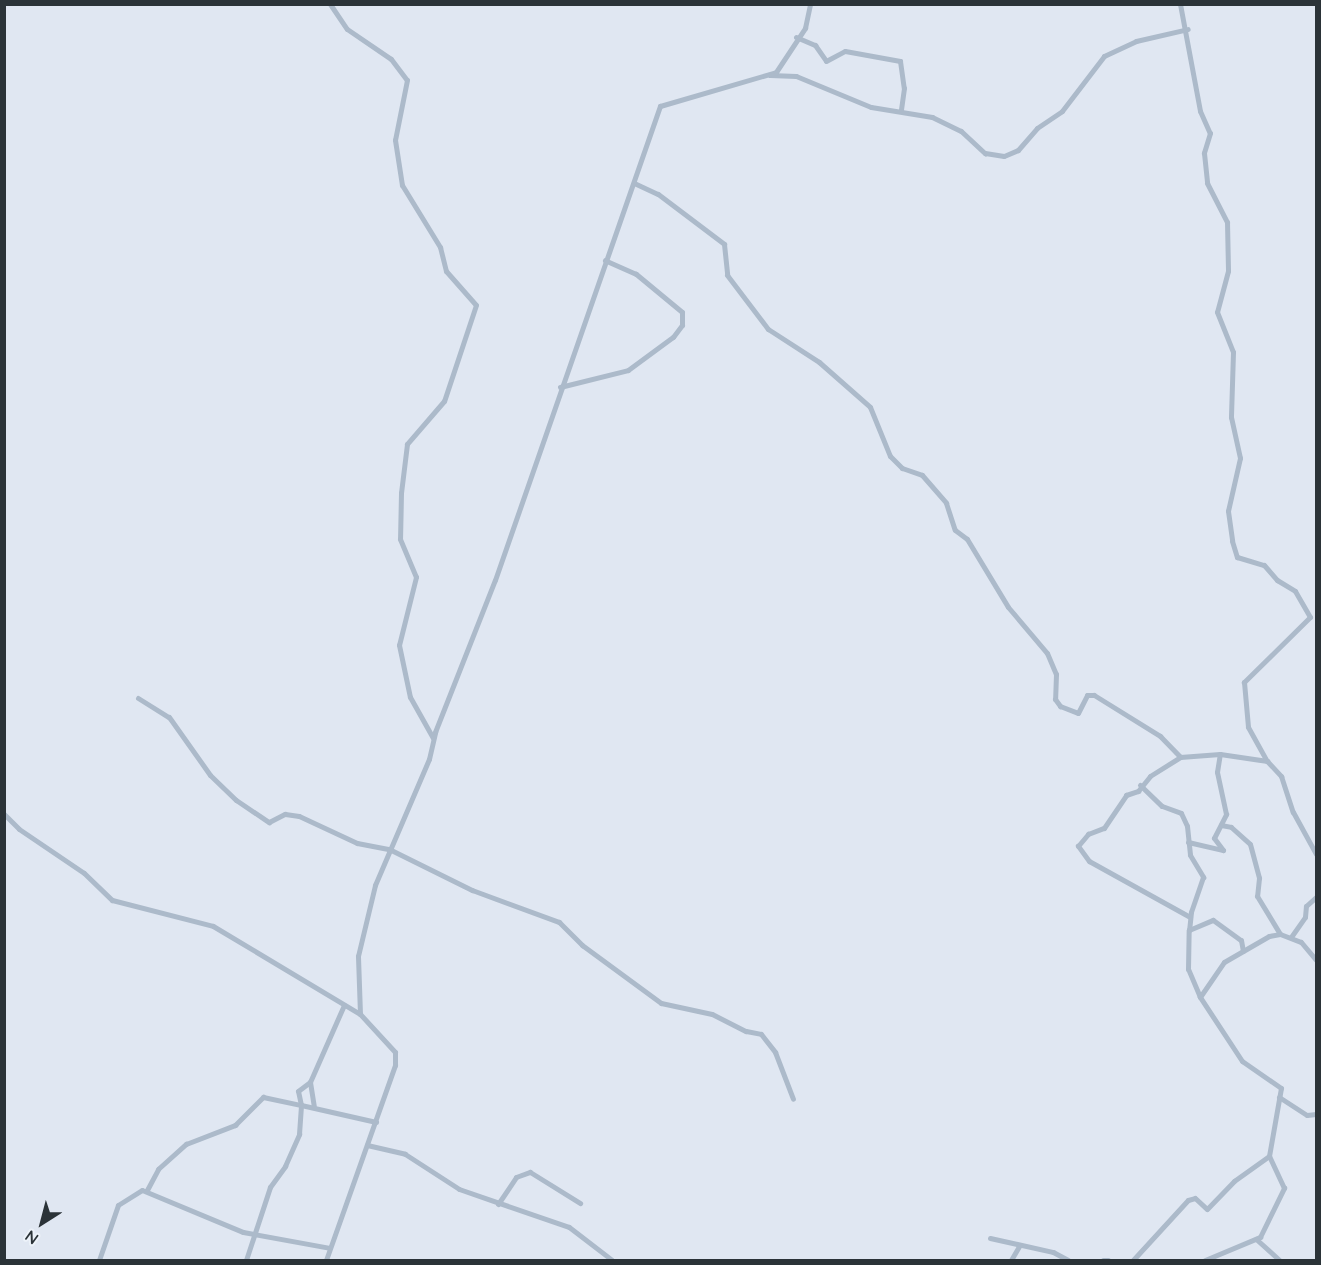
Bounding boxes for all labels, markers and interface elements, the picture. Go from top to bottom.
north arrow [12,1193,72,1253]
text: N [21,1226,42,1249]

